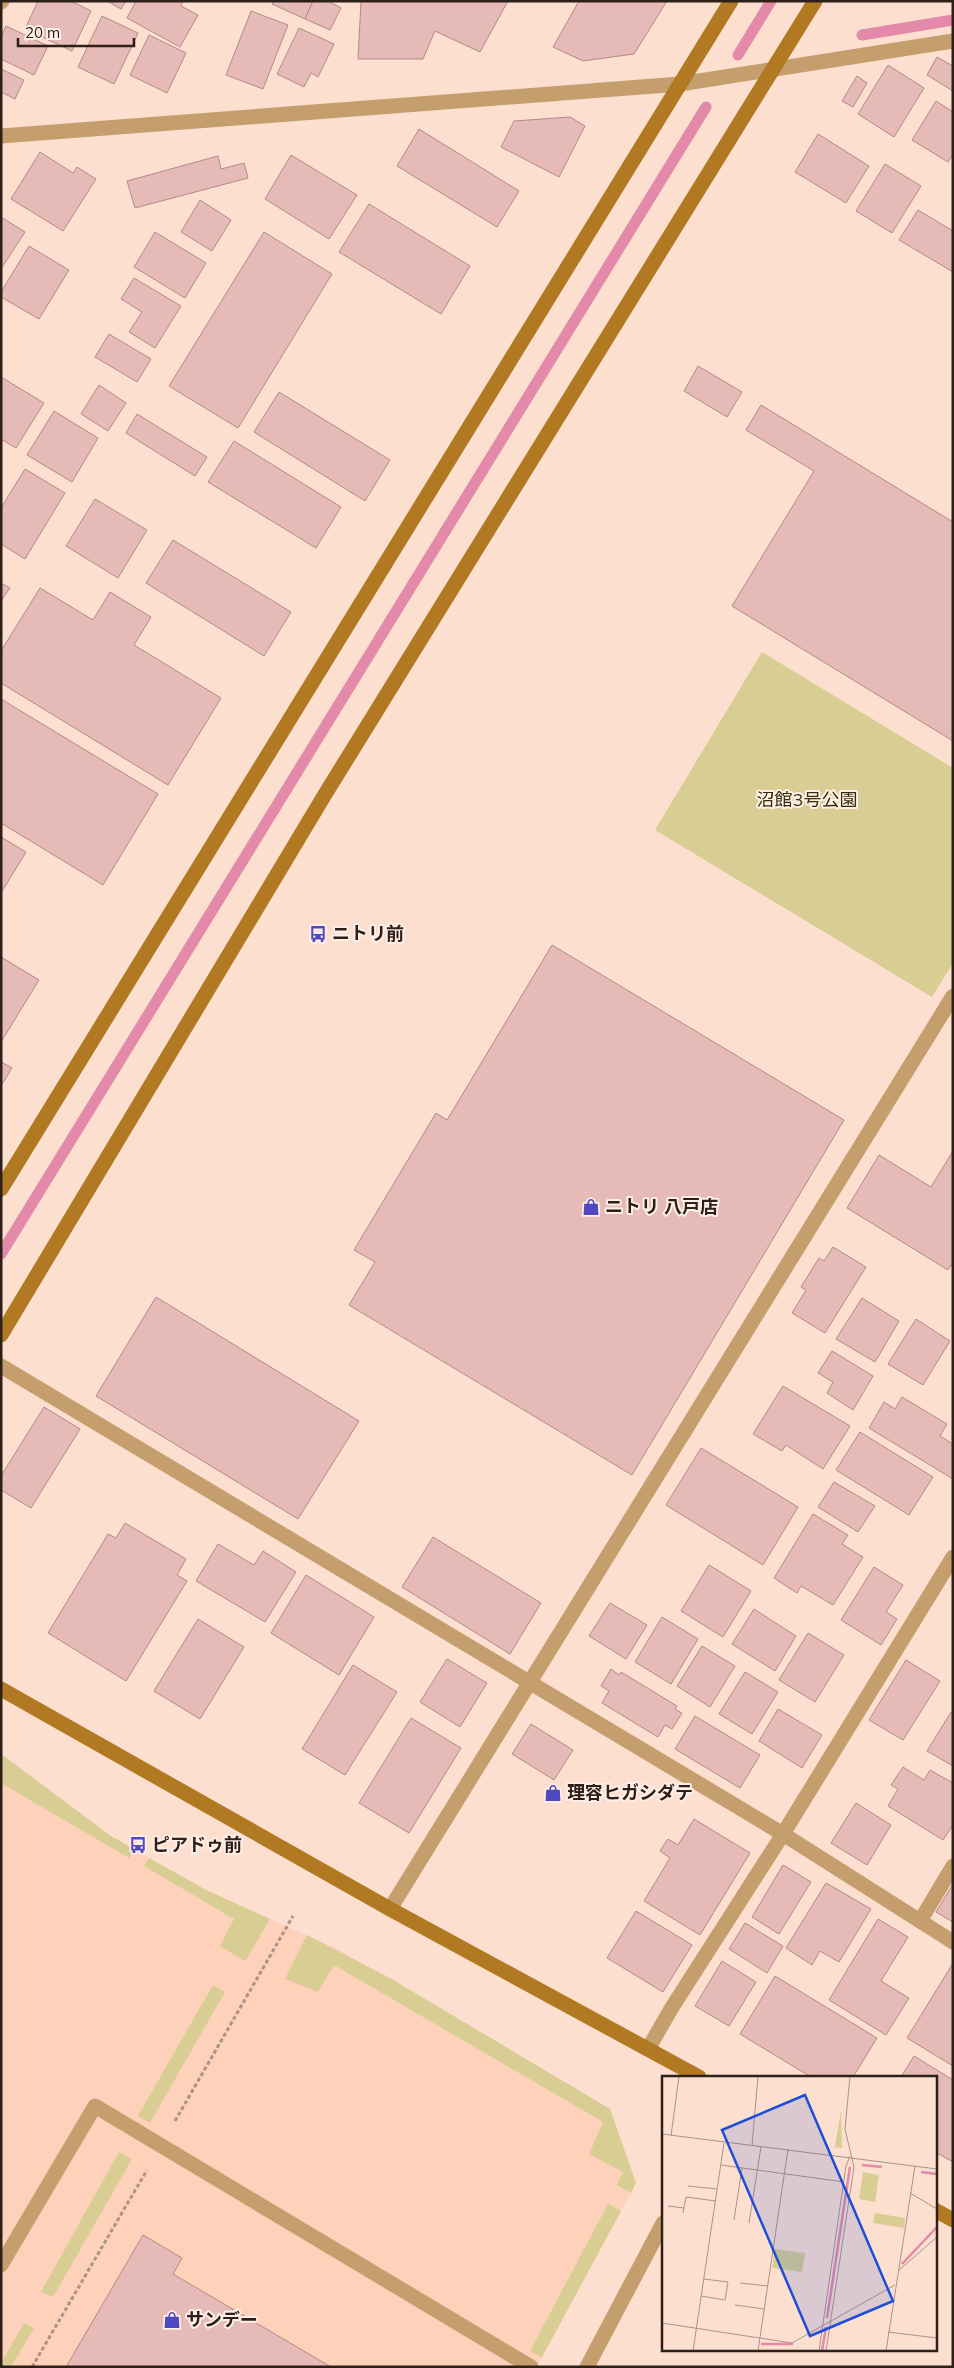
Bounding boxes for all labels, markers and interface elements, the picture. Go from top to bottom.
scale bar [18,15,134,47]
text: 20 m [25,23,60,42]
park label: 沼館3号公園 [757,788,857,811]
place label: ニトリ前 [332,922,404,945]
bus stop icon: ニトリ前 [308,924,328,944]
place label: ニトリ 八戸店 [605,1195,718,1218]
shop icon: ニトリ 八戸店 [581,1197,601,1217]
place label: 理容ヒガシダテ [567,1781,693,1804]
shop icon: 理容ヒガシダテ [543,1783,563,1803]
place label: ピアドゥ前 [152,1833,242,1856]
bus stop icon: ピアドゥ前 [128,1835,148,1855]
inset map [662,2076,936,2350]
place label: サンデー [186,2308,258,2331]
shop icon: サンデー [162,2310,182,2330]

